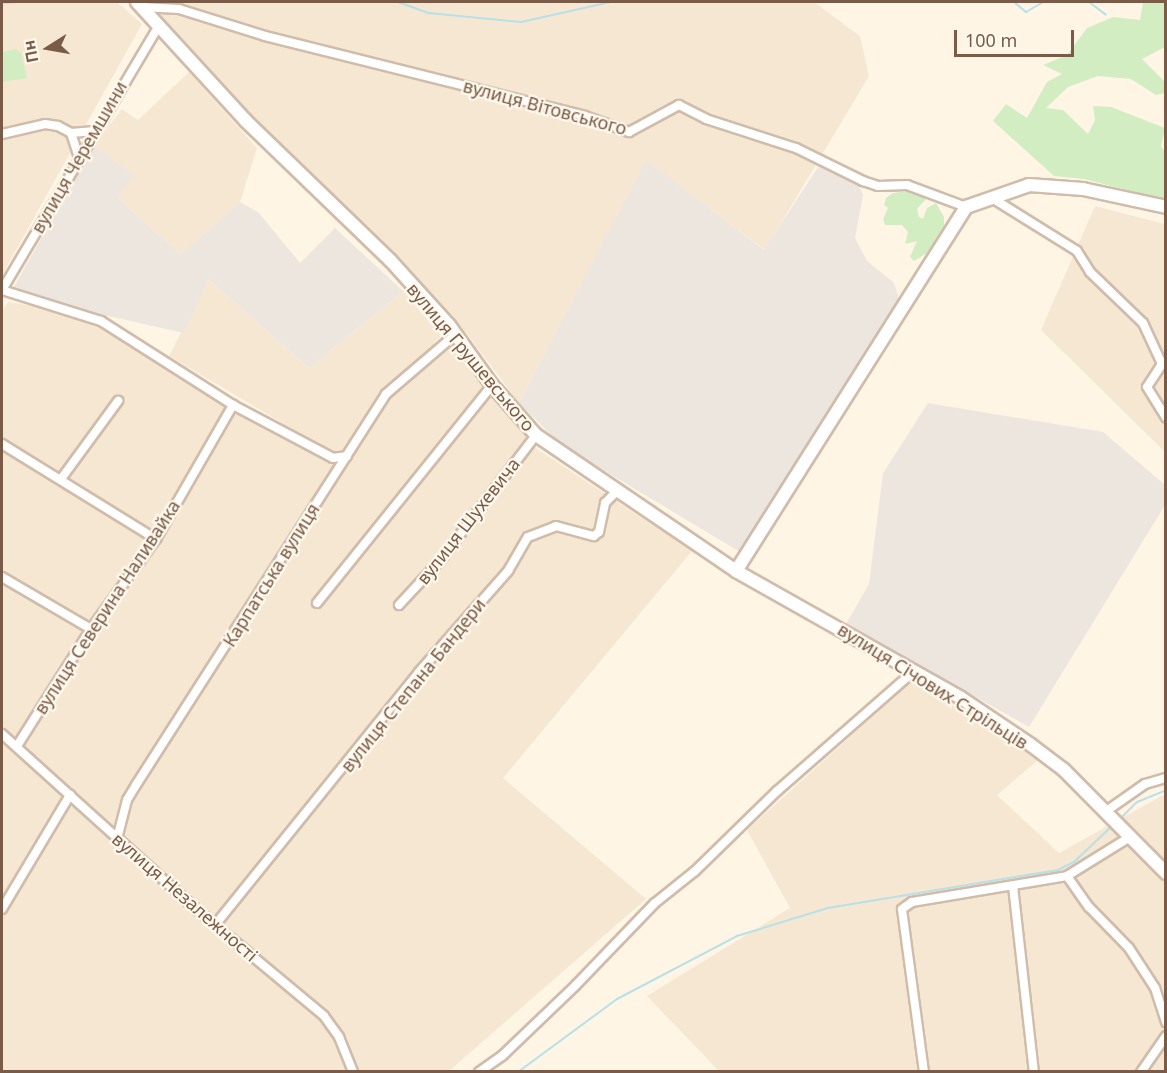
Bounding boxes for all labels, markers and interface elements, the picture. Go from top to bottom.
north arrow [18,18,78,78]
scale bar [957,18,1077,56]
text: 100 m [965,28,1017,52]
text: Пн [17,38,43,65]
street label: вулиця Вітовського [461,75,629,139]
street label: вулиця Черемшини [27,77,131,237]
street label: вулиця Грушевського [403,278,539,436]
street label: вулиця Шухевича [412,453,524,589]
street label: вулиця Северина Наливайка [30,496,184,718]
street label: Карпатська вулиця [218,499,324,651]
street label: вулиця Степана Бандери [336,594,490,776]
street label: вулиця Січових Стрільців [834,618,1032,754]
street label: вулиця Незалежності [108,828,262,966]

